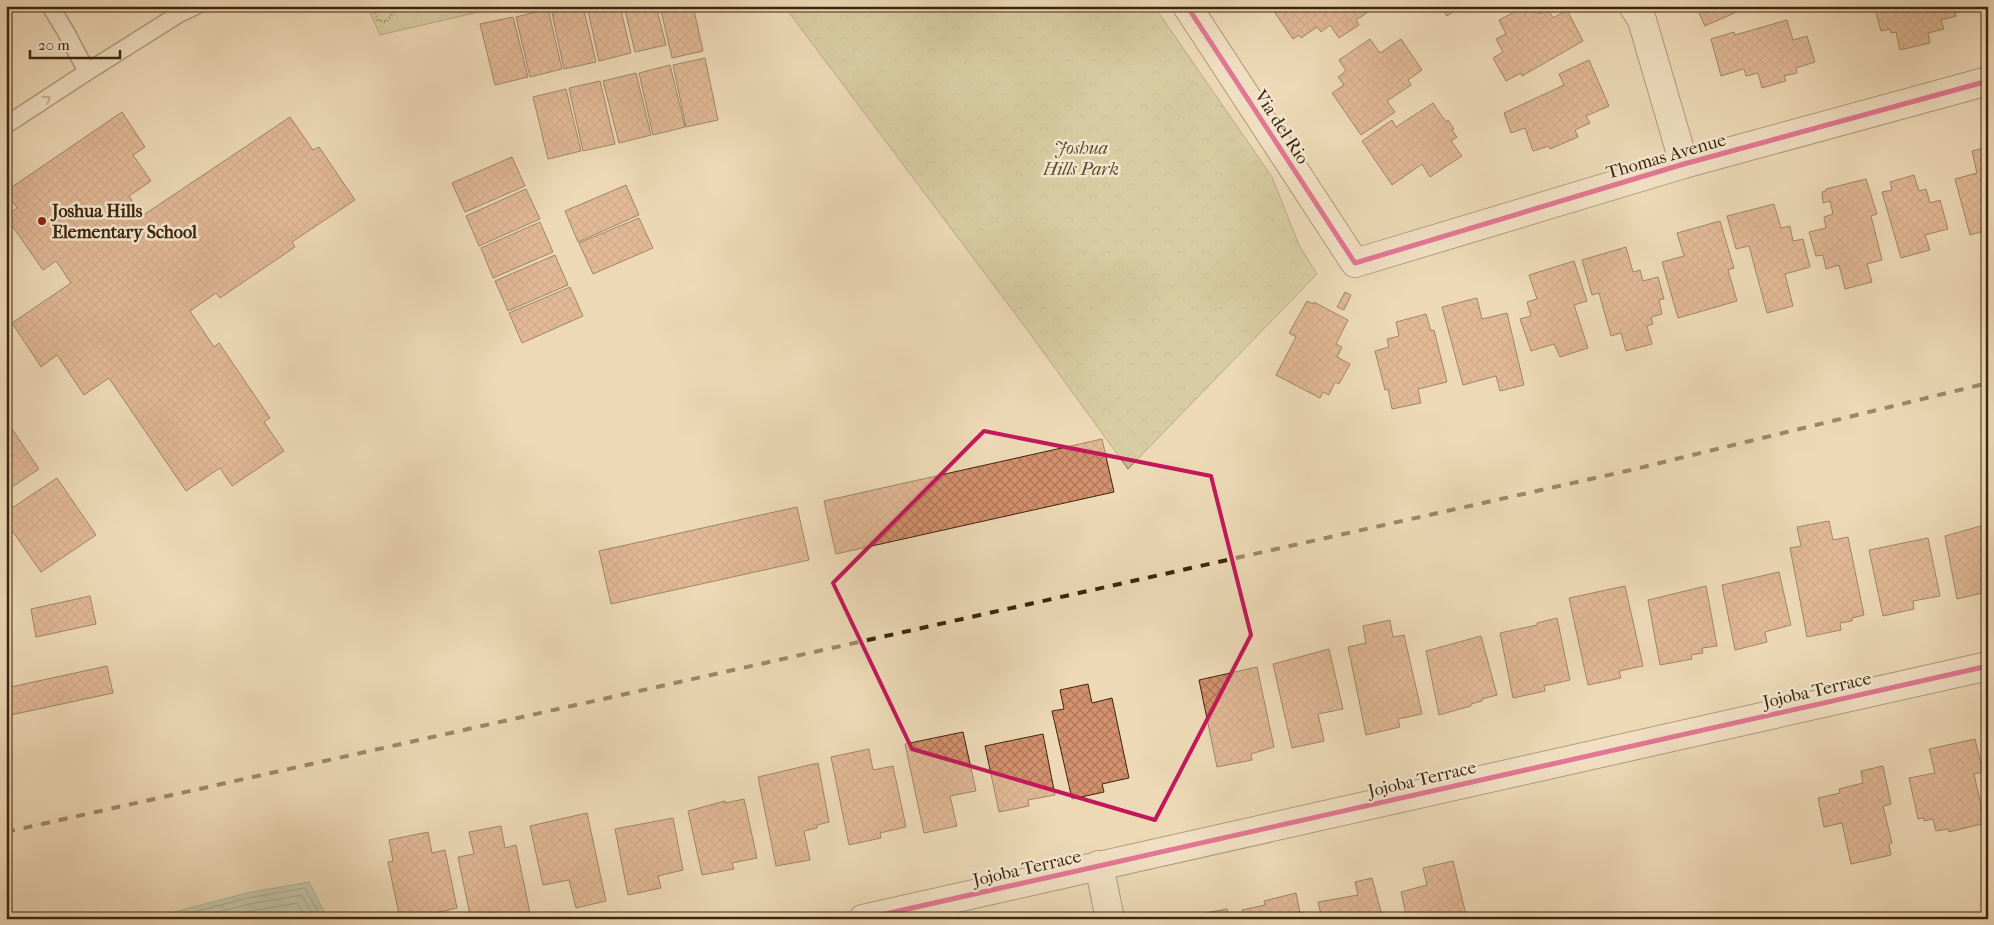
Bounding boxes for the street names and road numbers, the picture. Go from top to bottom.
street label: Via del Rio [1249,85,1313,168]
street label: Thomas Avenue [1604,129,1728,184]
street label: Jojoba Terrace [1759,668,1873,714]
street label: Jojoba Terrace [1364,757,1478,803]
street label: Jojoba Terrace [969,846,1083,892]

